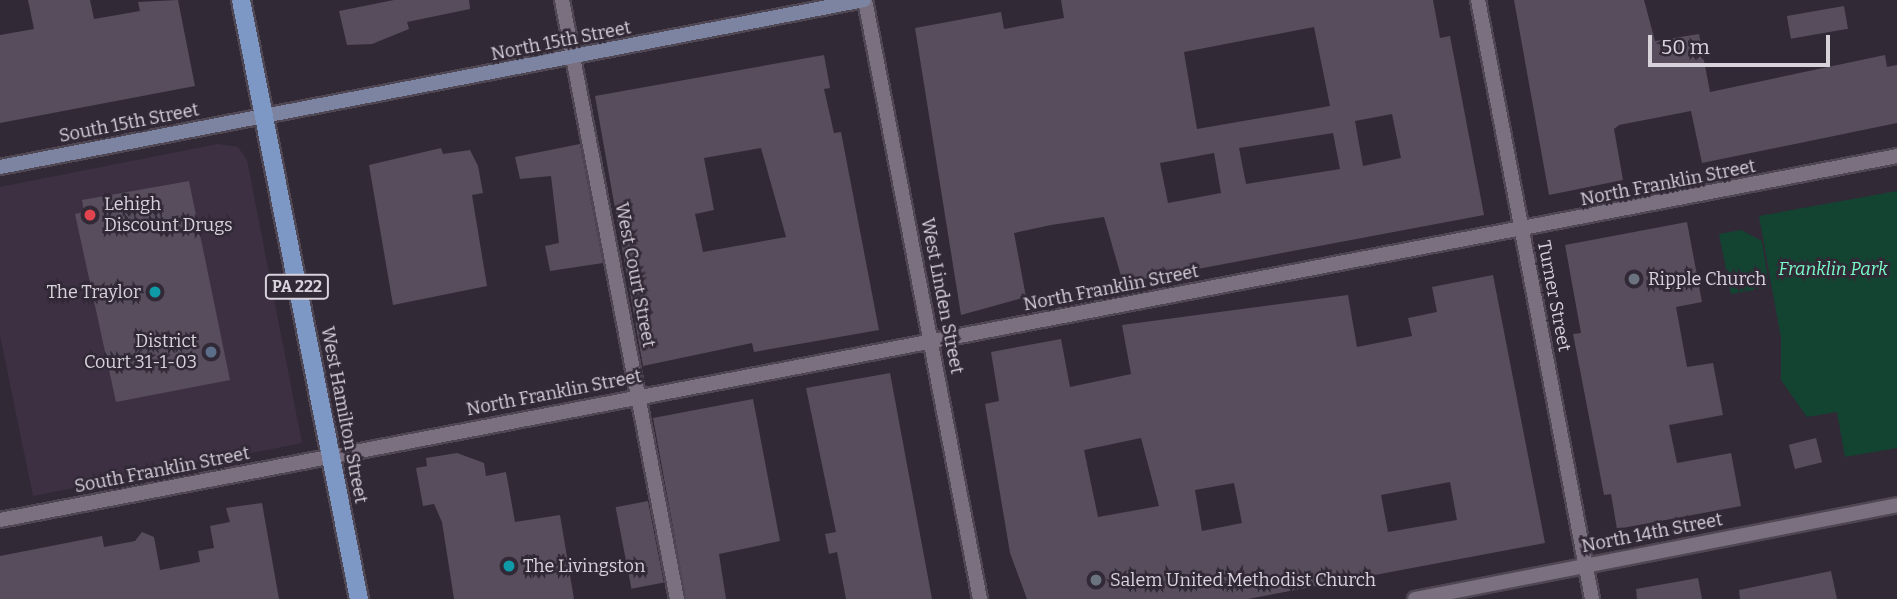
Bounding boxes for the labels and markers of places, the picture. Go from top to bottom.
place label: Lehigh Discount Drugs [104,194,233,236]
marker: Lehigh Discount Drugs [82,207,98,223]
place label: Ripple Church [1648,268,1766,290]
marker: Ripple Church [1626,271,1642,287]
place label: The Traylor [46,281,141,303]
marker: The Traylor [147,284,163,300]
place label: District Court 31-1-03 [84,331,197,374]
marker: District Court 31-1-03 [203,344,219,360]
place label: The Livingston [523,555,645,577]
marker: The Livingston [501,558,517,574]
place label: Salem United Methodist Church [1110,569,1376,591]
marker: Salem United Methodist Church [1088,572,1104,588]

